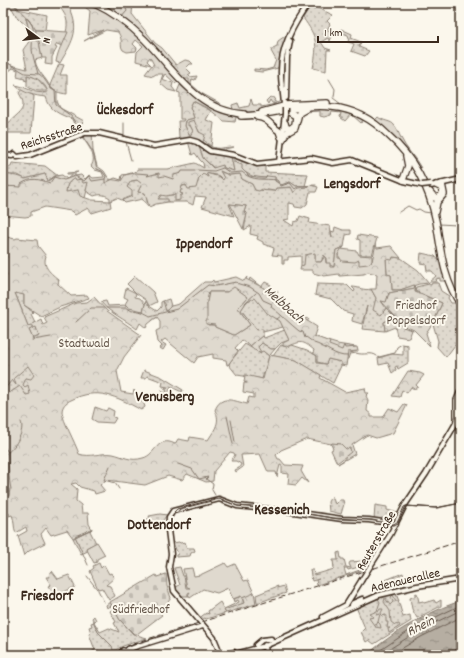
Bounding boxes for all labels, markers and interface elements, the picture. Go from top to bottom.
north arrow [18,18,58,58]
scale bar [318,18,438,44]
text: 1 km [324,25,343,42]
text: N [37,35,54,45]
district label: Ückesdorf [97,100,154,122]
street label: Reichsstraße [18,118,85,156]
district label: Lengsdorf [323,174,381,196]
district label: Ippendorf [176,234,233,256]
water label: Melbbach [259,282,309,330]
park label: Friedhof Poppelsdorf [386,297,446,331]
park label: Stadtwald [58,335,110,354]
district label: Venusberg [136,387,195,409]
district label: Kessenich [254,500,310,522]
street label: Reuterstraße [352,508,402,575]
district label: Dottendorf [127,515,192,537]
street label: Adenauerallee [369,564,443,599]
district label: Friesdorf [21,586,74,608]
park label: Südfriedhof [112,601,170,620]
water label: Rhein [404,611,439,642]

